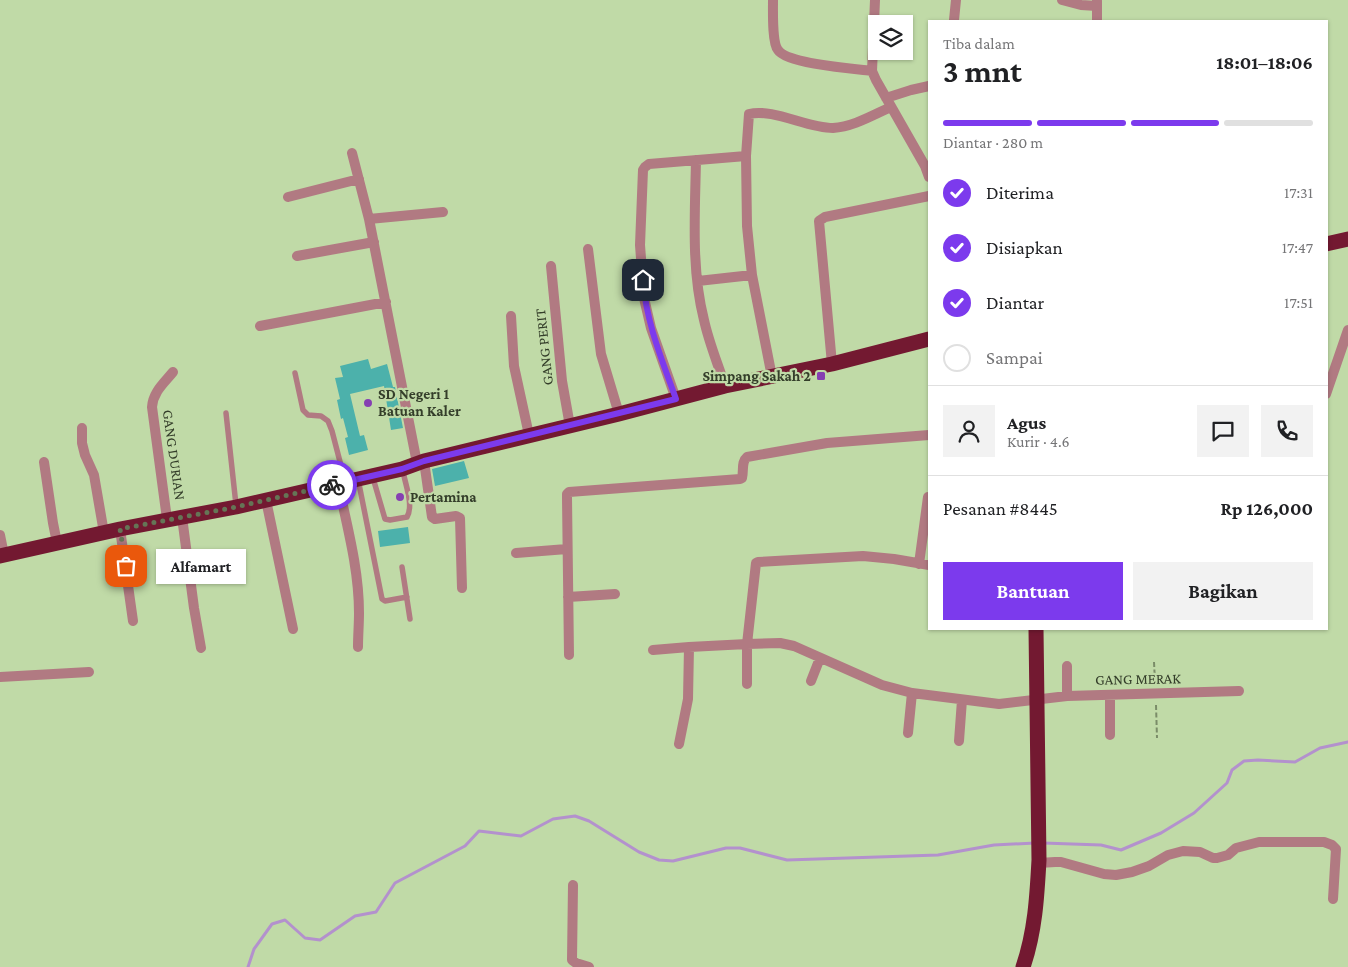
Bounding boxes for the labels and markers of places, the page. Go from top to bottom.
pin [622,259,664,301]
place label: Simpang Sakah 2 [702,368,811,384]
marker: Simpang Sakah 2 [815,370,827,382]
place label: SD Negeri 1 Batuan Kaler [378,386,461,419]
marker: SD Negeri 1 Batuan Kaler [362,397,374,409]
place label: Pertamina [410,489,477,505]
marker: Pertamina [394,491,406,503]
pin [105,545,147,587]
callout: Alfamart [156,548,246,584]

